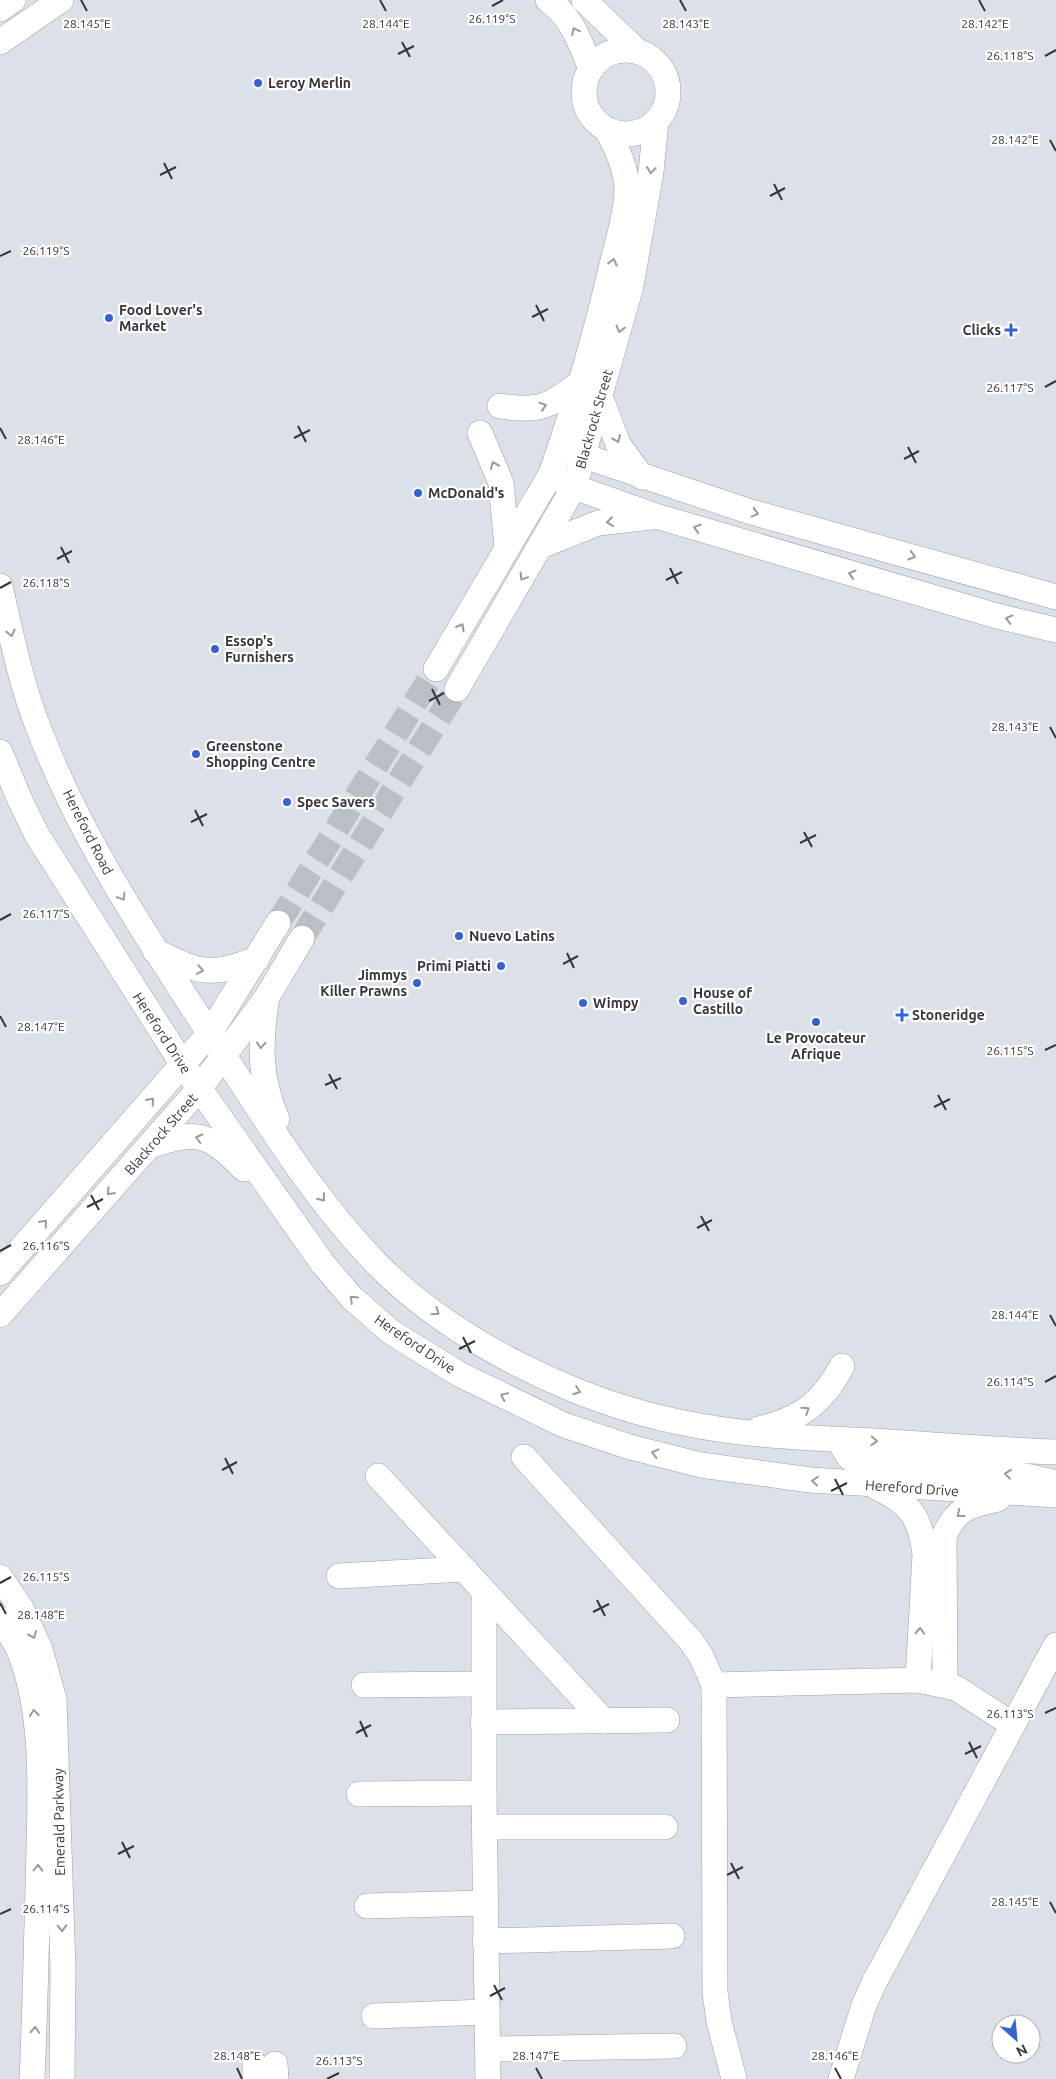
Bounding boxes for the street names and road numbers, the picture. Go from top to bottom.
street label: Blackrock Street [572,367,616,471]
street label: Hereford Road [60,787,116,877]
street label: Hereford Drive [130,989,194,1077]
street label: Blackrock Street [121,1090,201,1178]
street label: Hereford Drive [372,1311,458,1377]
street label: Hereford Drive [865,1477,959,1499]
street label: Emerald Parkway [50,1768,68,1876]

